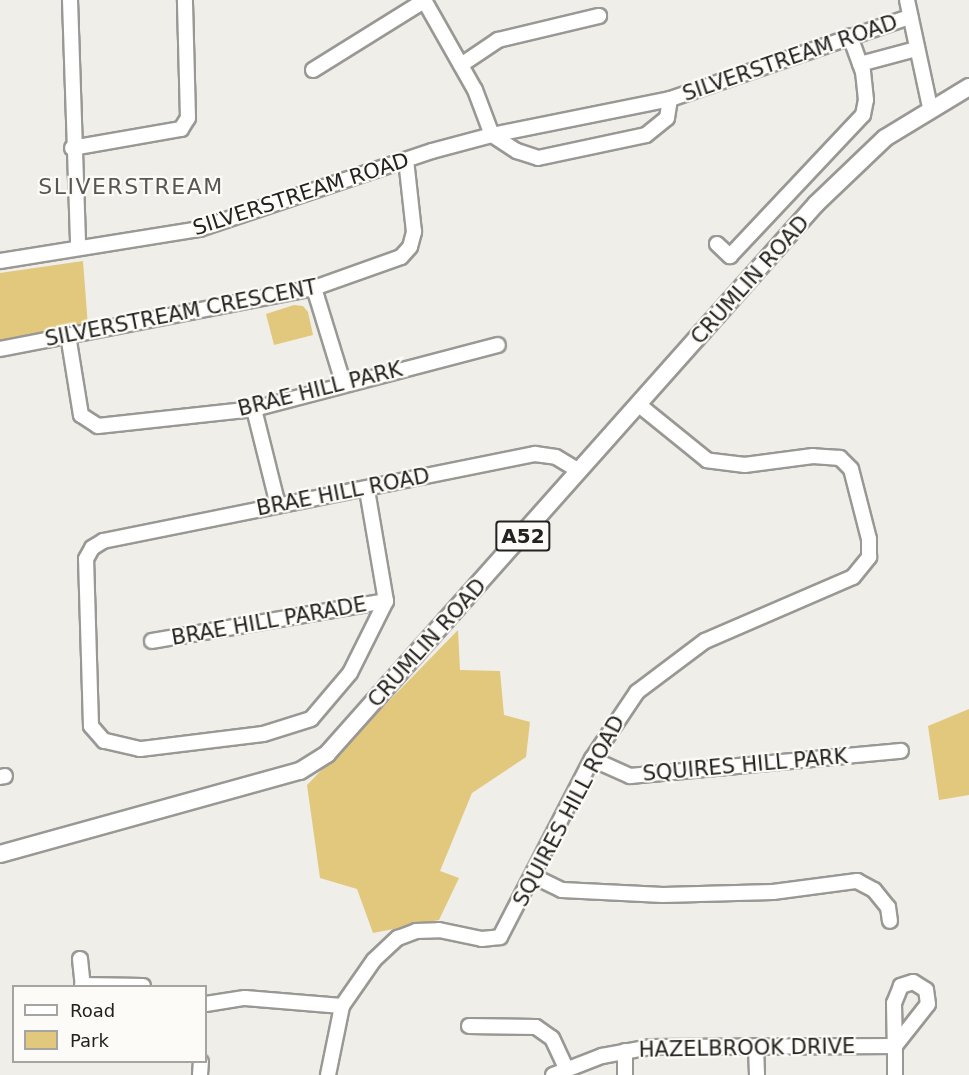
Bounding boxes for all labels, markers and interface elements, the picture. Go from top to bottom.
street label: SILVERSTREAM ROAD [679,9,901,107]
street label: SILVERSTREAM ROAD [190,147,412,241]
district label: SLIVERSTREAM [38,174,224,200]
street label: CRUMLIN ROAD [686,211,814,349]
street label: SILVERSTREAM CRESCENT [43,274,319,352]
street label: BRAE HILL PARK [235,356,405,422]
street label: BRAE HILL ROAD [254,463,432,521]
road number: A52 [494,519,552,553]
street label: CRUMLIN ROAD [363,574,491,712]
street label: BRAE HILL PARADE [169,591,369,651]
street label: SQUIRES HILL ROAD [508,711,630,911]
street label: SQUIRES HILL PARK [642,743,848,787]
legend [12,985,207,1063]
text: Road [70,1000,115,1021]
text: Park [70,1030,109,1051]
street label: HAZELBROOK DRIVE [638,1034,856,1062]

